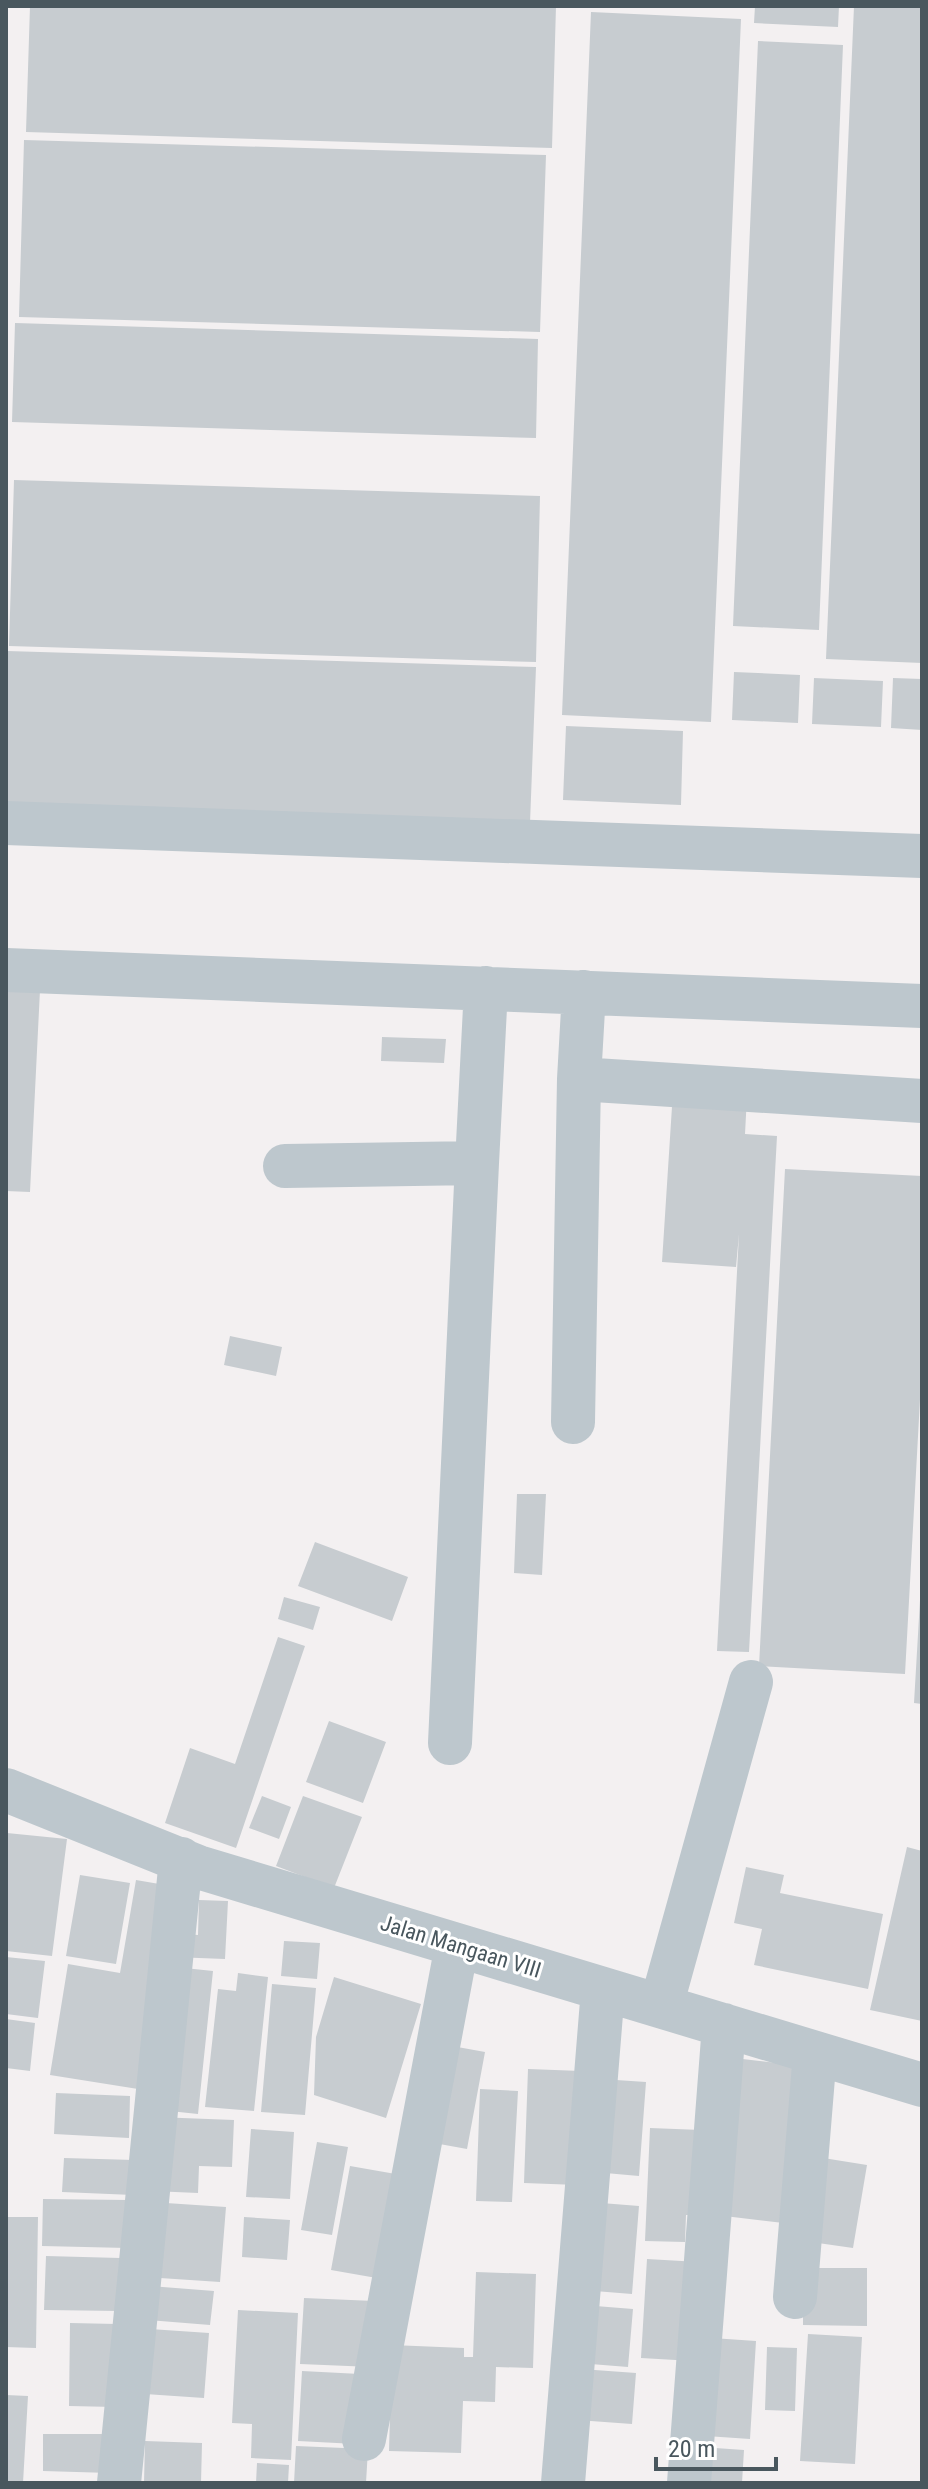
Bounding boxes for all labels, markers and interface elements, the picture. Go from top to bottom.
street label: Jalan Mangaan VIII [377,1910,544,1983]
scale bar [656,2421,776,2471]
text: 20 m [668,2435,715,2463]

